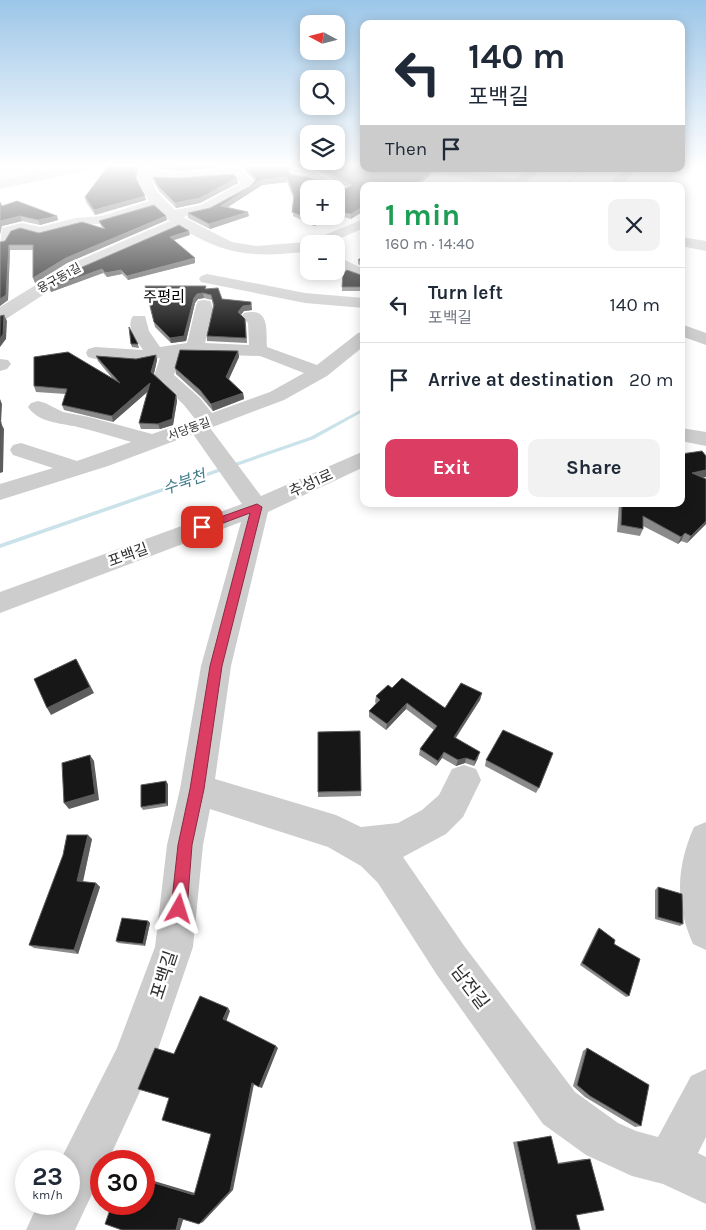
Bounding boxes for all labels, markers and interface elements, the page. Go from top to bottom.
north arrow [300,15,345,60]
map controls [300,15,345,280]
text: 140 m [468,36,566,77]
icon: left [385,40,450,105]
button: search [300,70,345,115]
text: 포백길 [468,84,529,110]
button: layers [300,125,345,170]
icon: arrive [437,135,465,163]
text: Then [385,138,427,160]
button: + [300,180,345,225]
text: 1 min [385,197,460,233]
button: close [608,199,660,251]
text: 160 m · 14:40 [385,234,475,253]
button: − [300,235,345,280]
street label: 용구동1길 [35,260,83,296]
text: Turn left [428,282,503,304]
district label: 주평리 [143,288,185,306]
icon: left [385,291,413,319]
text: 140 m [610,294,660,316]
text: 포백길 [428,308,472,327]
icon: arrive [385,366,413,394]
text: Arrive at destination [428,369,614,391]
text: 20 m [629,369,674,391]
street label: 서당동길 [166,415,212,443]
button: Exit [385,439,518,497]
button: Share [528,439,660,497]
water label: 수북천 [160,465,210,498]
street label: 추성1로 [286,465,336,501]
pin [181,506,223,548]
icon: arrive [188,513,216,541]
street label: 포백길 [105,539,151,571]
position arrow [152,882,204,934]
street label: 포백길 [146,948,182,1002]
street label: 남전길 [446,961,494,1013]
speed limit sign: 30 [90,1150,155,1215]
text: 23 [32,1162,63,1191]
text: km/h [32,1188,63,1202]

